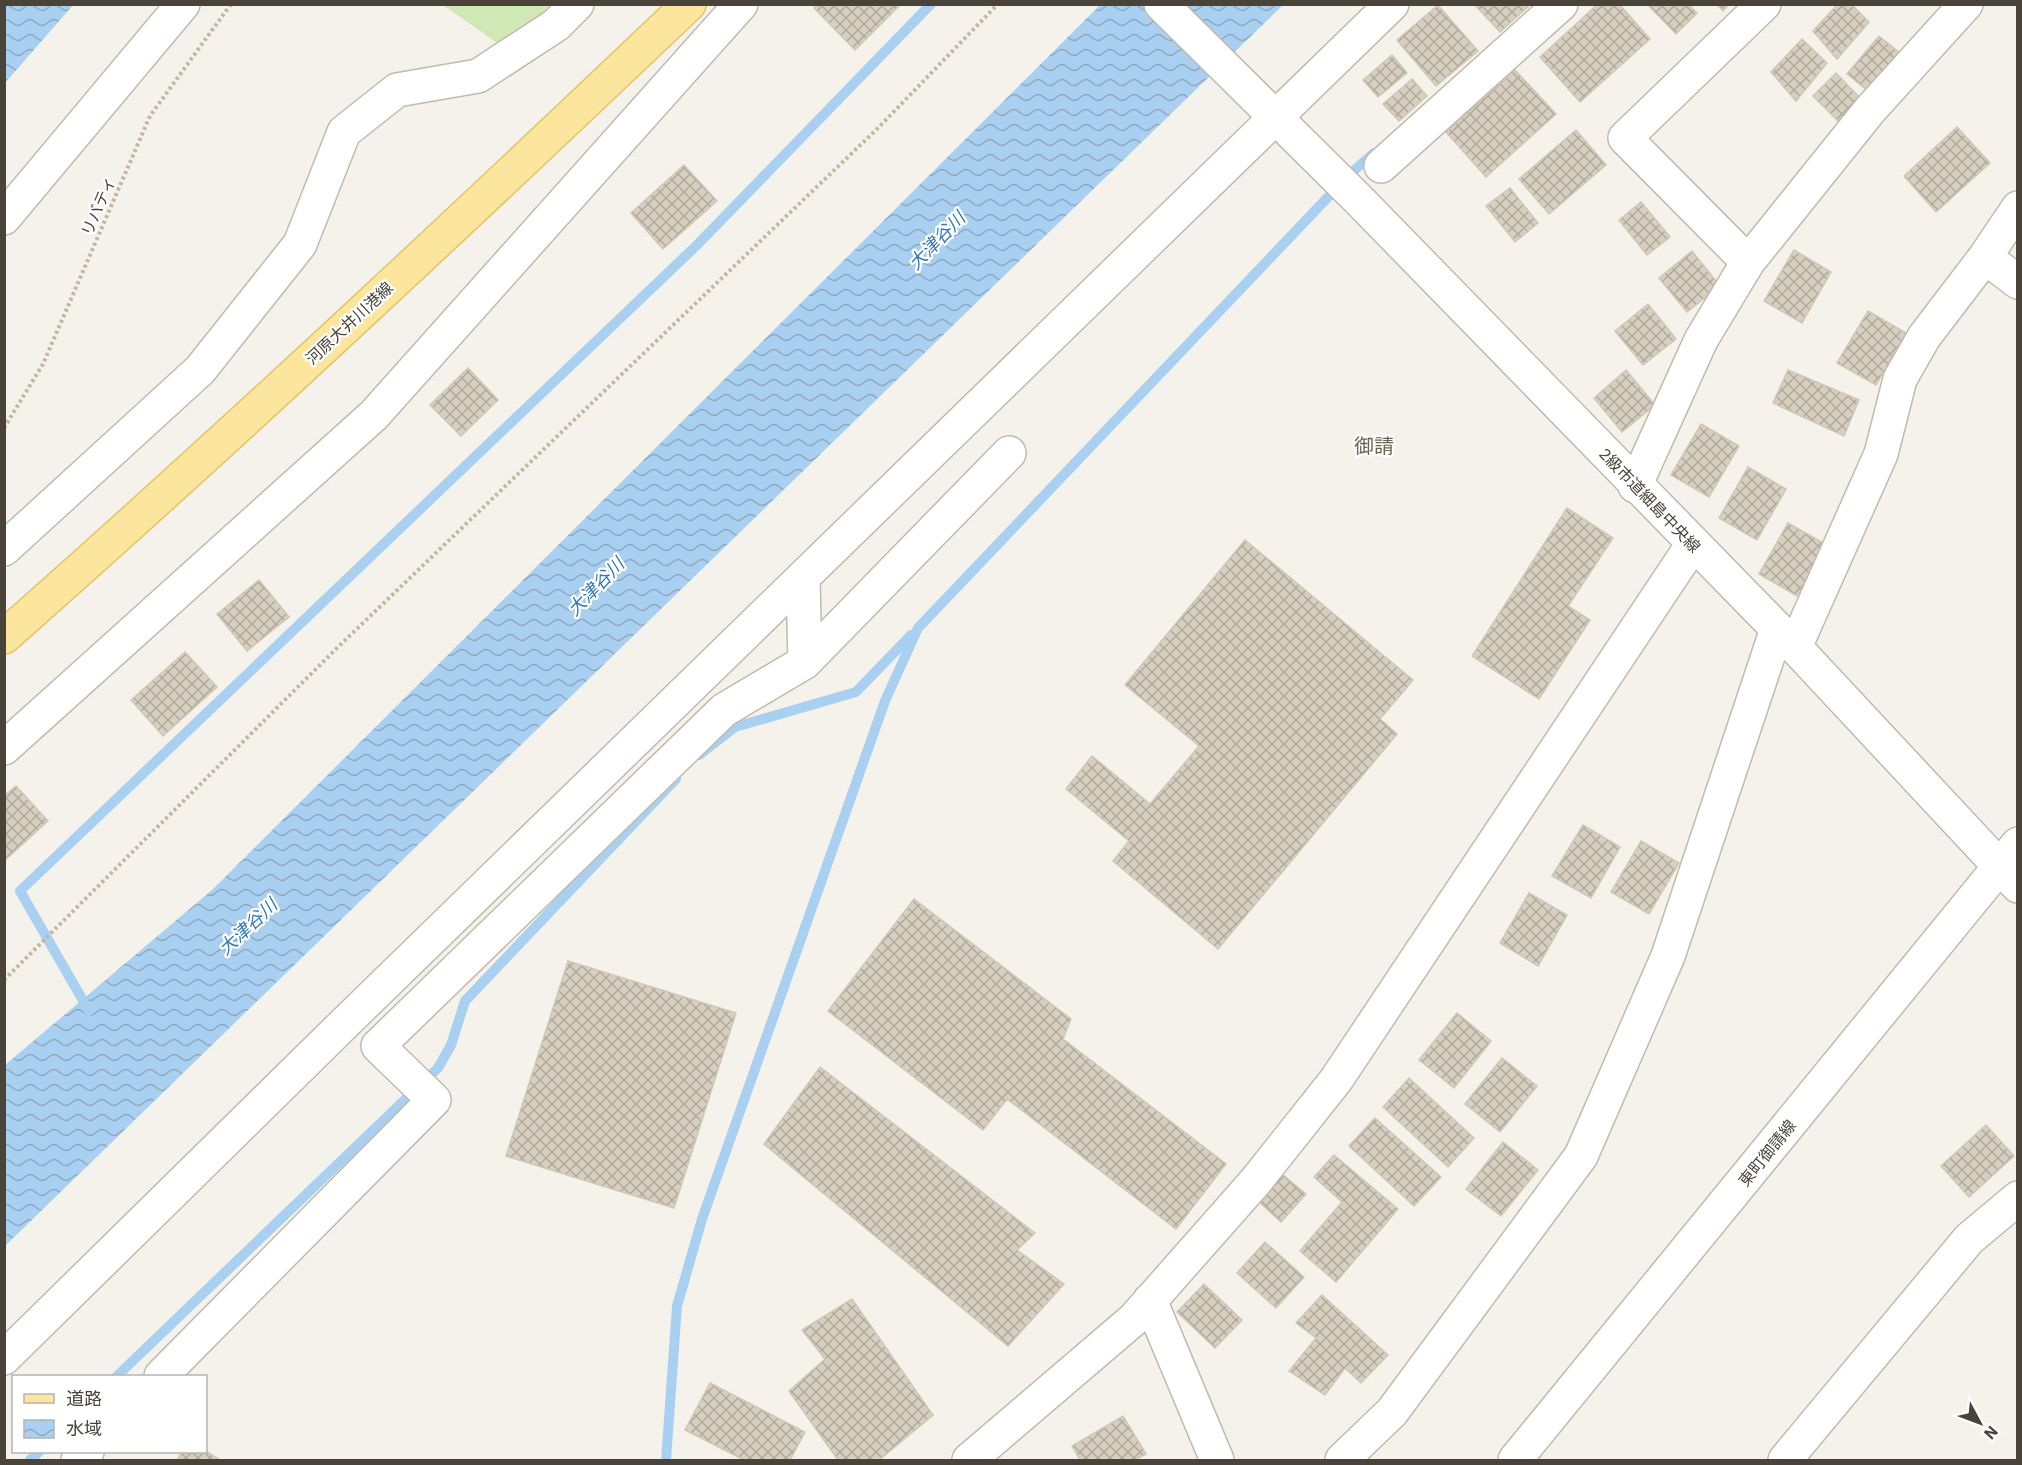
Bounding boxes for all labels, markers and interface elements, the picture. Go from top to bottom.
street label: リバティ [76,173,120,239]
water label: 大津谷川 [903,205,971,275]
street label: 河原大井川港線 [301,277,397,369]
district label: 御請 [1354,432,1394,459]
street label: 2級市道細島中央線 [1595,444,1705,556]
water label: 大津谷川 [562,551,630,621]
water label: 大津谷川 [213,892,283,960]
street label: 東町御請線 [1734,1116,1800,1190]
legend [12,1375,207,1453]
text: 道路 [66,1387,102,1410]
north arrow [1950,1393,2010,1453]
text: 水域 [66,1417,102,1440]
text: N [1980,1422,2003,1444]

